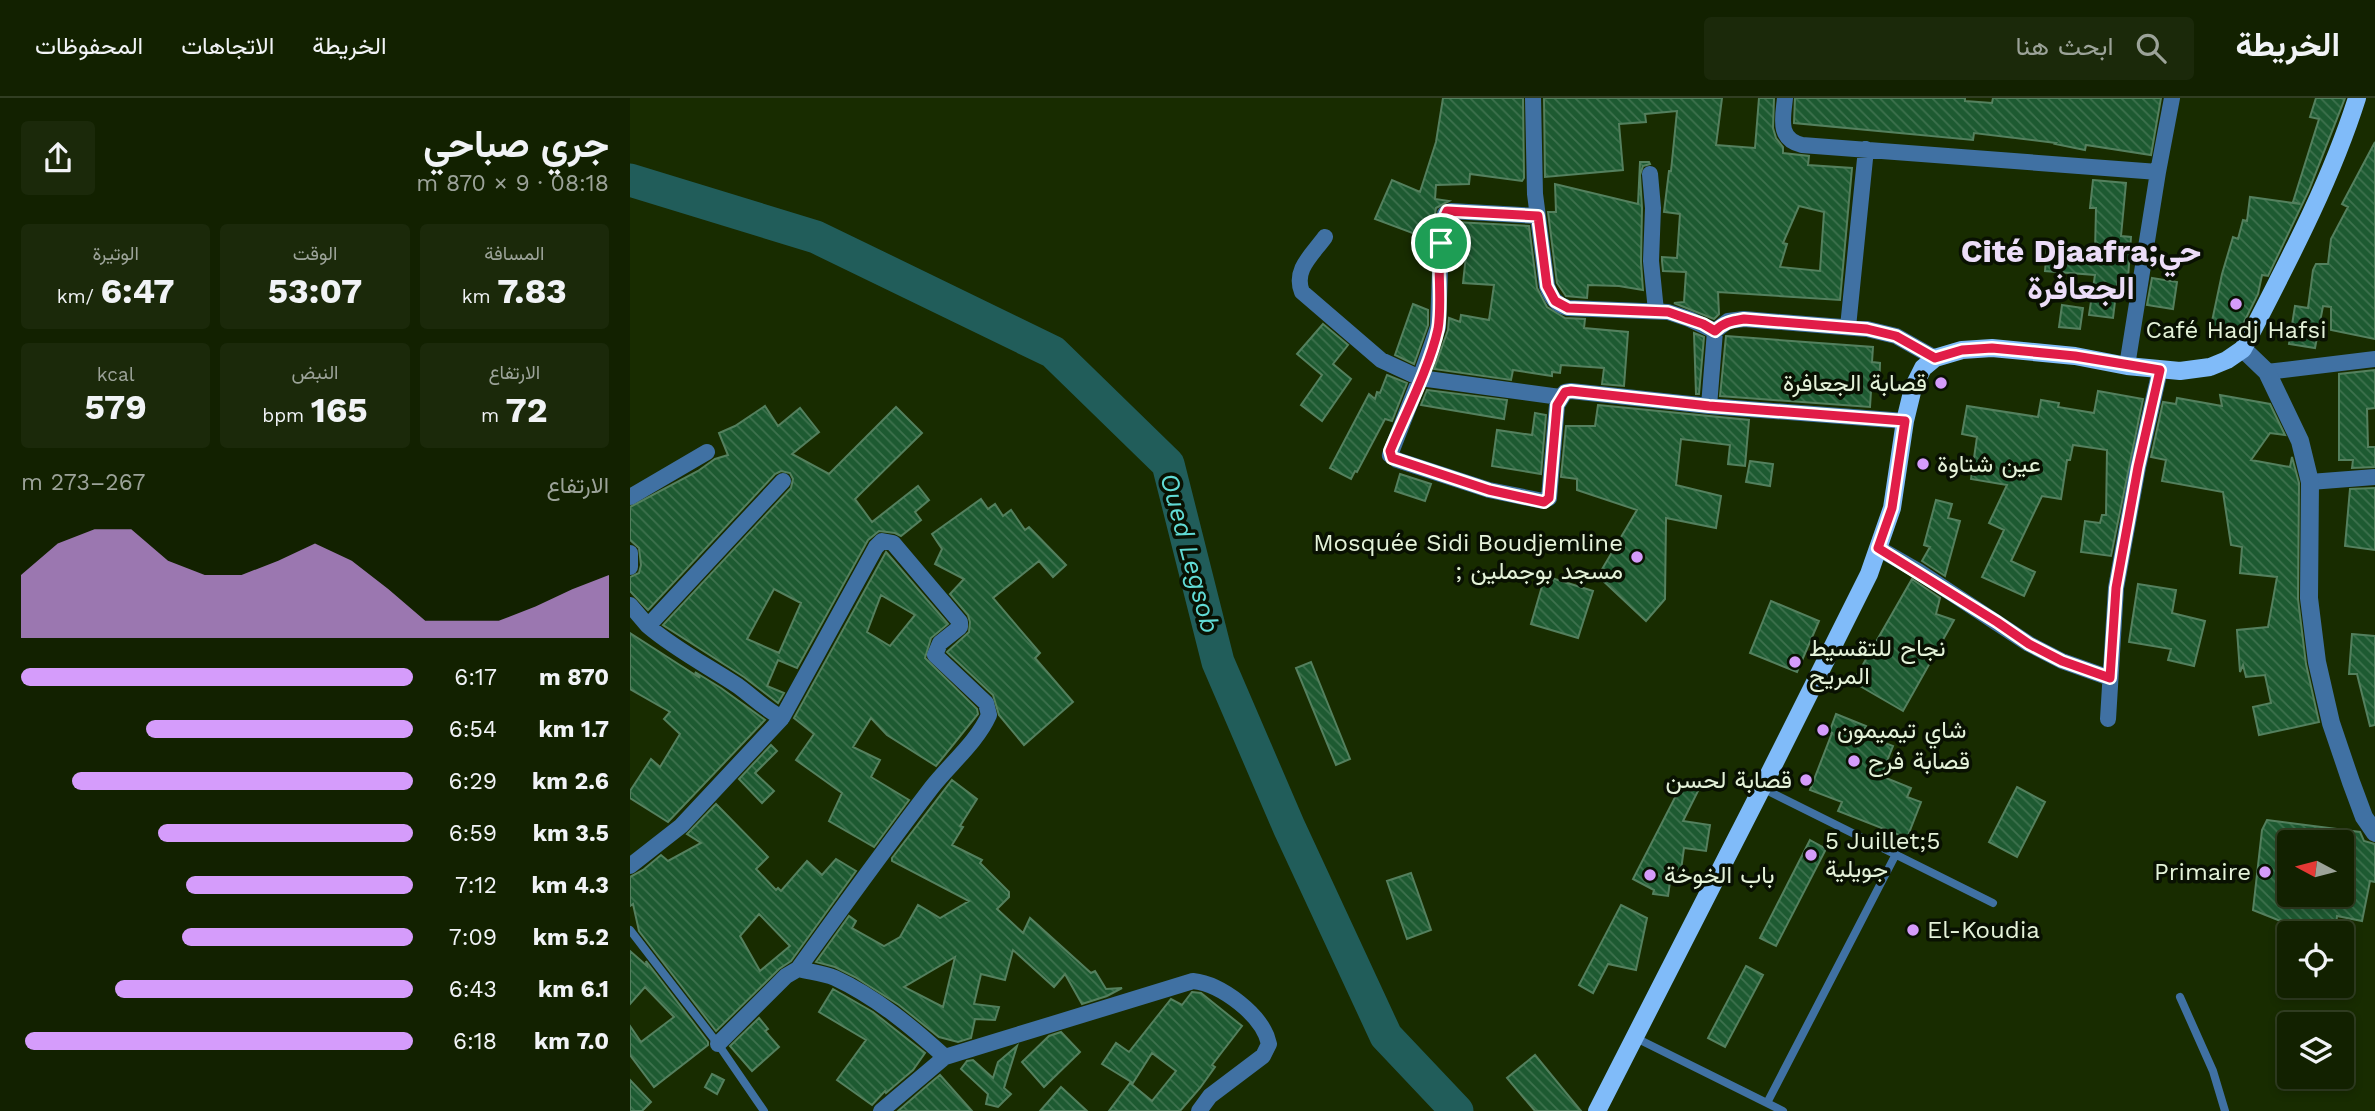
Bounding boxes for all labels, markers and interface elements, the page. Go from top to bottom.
search box [1704,17,2194,80]
text: الخريطة [2236,25,2340,64]
icon: search [2132,29,2170,67]
text: ابحث هنا [2015,31,2114,61]
text: المحفوظات [35,32,143,60]
text: الاتجاهات [181,32,274,60]
text: الخريطة [312,32,387,60]
button: share [21,121,95,195]
text: جري صباحي [423,122,609,166]
text: 08:18 · 9 × 870 m [416,170,609,197]
pin [1411,213,1471,273]
icon: arrive [1422,224,1460,262]
district label: Cité Djaafra;حي الجعافرة [1961,232,2201,308]
text: الوتيرة [92,242,139,265]
text: الوقت [293,242,337,265]
text: المسافة [484,242,545,265]
text: 6:47 [100,270,175,312]
text: 53:07 [268,270,362,312]
text: 7.83 [497,270,567,312]
text: /km [57,285,100,308]
text: km [462,285,497,308]
marker: Café Hadj Hafsi [2228,296,2244,312]
place label: Café Hadj Hafsi [2145,316,2327,344]
text: النبض [292,361,339,384]
text: الارتفاع [489,361,540,384]
text: kcal [97,363,135,386]
place label: قصابة الجعافرة [1783,369,1927,398]
marker: قصابة الجعافرة [1933,375,1949,391]
text: 579 [85,386,147,428]
text: 165 [311,389,368,431]
text: 72 [506,389,548,431]
text: bpm [262,404,311,427]
text: m [481,404,506,427]
place label: عين شتاوة [1937,450,2041,479]
marker: عين شتاوة [1915,456,1931,472]
text: 267–273 m [21,469,145,496]
water label: Oued Legsob [1154,470,1226,636]
text: الارتفاع [547,472,609,499]
place label: Mosquée Sidi Boudjemline ; مسجد بوجملين [1313,529,1623,586]
marker: Mosquée Sidi Boudjemline ; مسجد بوجملين [1629,549,1645,565]
place label: نجاح للتقسيط المريح [1809,634,1946,693]
marker: نجاح للتقسيط المريح [1787,654,1803,670]
text: 6:17 [454,664,497,691]
text: 870 m [539,664,609,691]
text: 6:54 [449,716,497,743]
text: 1.7 km [538,716,609,743]
place label: شاي تيميمون [1837,716,1967,749]
marker: شاي تيميمون [1815,722,1831,738]
place label: قصابة فرح [1868,747,1970,777]
marker: قصابة فرح [1846,753,1862,769]
place label: قصابة لحسن [1666,766,1792,794]
text: 6:29 [449,768,497,795]
text: 2.6 km [532,768,609,795]
marker: قصابة لحسن [1798,772,1814,788]
text: 6:59 [449,820,497,847]
text: 3.5 km [533,820,609,847]
place label: 5 Juillet;5 جويلية [1825,827,1940,884]
north arrow [2277,830,2354,906]
map controls [2277,830,2354,1089]
marker: 5 Juillet;5 جويلية [1803,847,1819,863]
place label: Primaire [2154,858,2251,886]
place label: باب الخوخة [1664,861,1775,890]
marker: Primaire [2257,864,2273,880]
marker: باب الخوخة [1642,867,1658,883]
text: 7:12 [455,872,497,899]
text: 4.3 km [531,872,609,899]
place label: El-Koudia [1927,916,2040,944]
button: locate [2277,921,2354,998]
marker: El-Koudia [1905,922,1921,938]
text: 7:09 [449,924,497,951]
text: 5.2 km [533,924,609,951]
text: 6:43 [449,976,497,1003]
text: 6.1 km [538,976,609,1003]
button: layers [2277,1012,2354,1089]
text: 6:18 [453,1028,497,1055]
text: 7.0 km [534,1028,609,1055]

